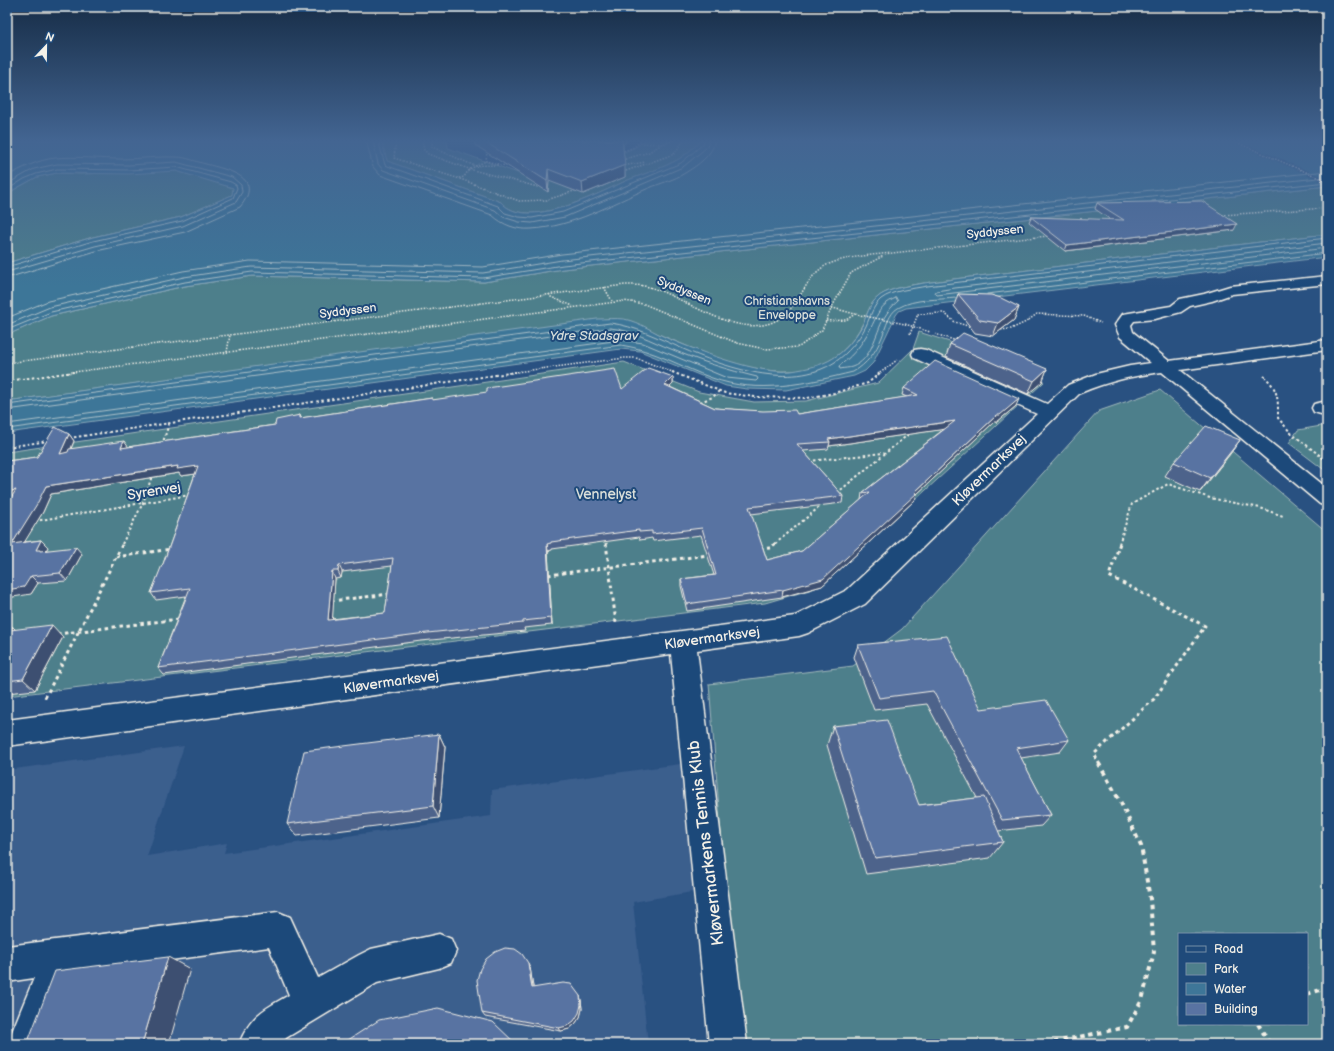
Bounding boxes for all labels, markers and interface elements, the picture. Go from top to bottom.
north arrow [26,26,66,66]
text: N [43,30,56,45]
street label: Syddyssen [966,222,1024,242]
street label: Syddyssen [655,273,714,309]
park label: Christianshavns Enveloppe [744,294,830,323]
street label: Syddyssen [319,300,378,322]
water label: Ydre Stadsgrav [550,328,639,344]
street label: Kløvermarksvej [948,430,1030,510]
street label: Syrenvej [126,478,182,504]
park label: Vennelyst [576,486,637,503]
street label: Kløvermarksvej [663,623,761,653]
street label: Kløvermarksvej [342,667,440,697]
street label: Kløvermarkens Tennis Klub [683,739,729,947]
legend [1178,933,1308,1025]
text: Road [1214,942,1243,957]
text: Park [1214,962,1238,977]
text: Water [1214,982,1246,997]
text: Building [1214,1002,1258,1017]

